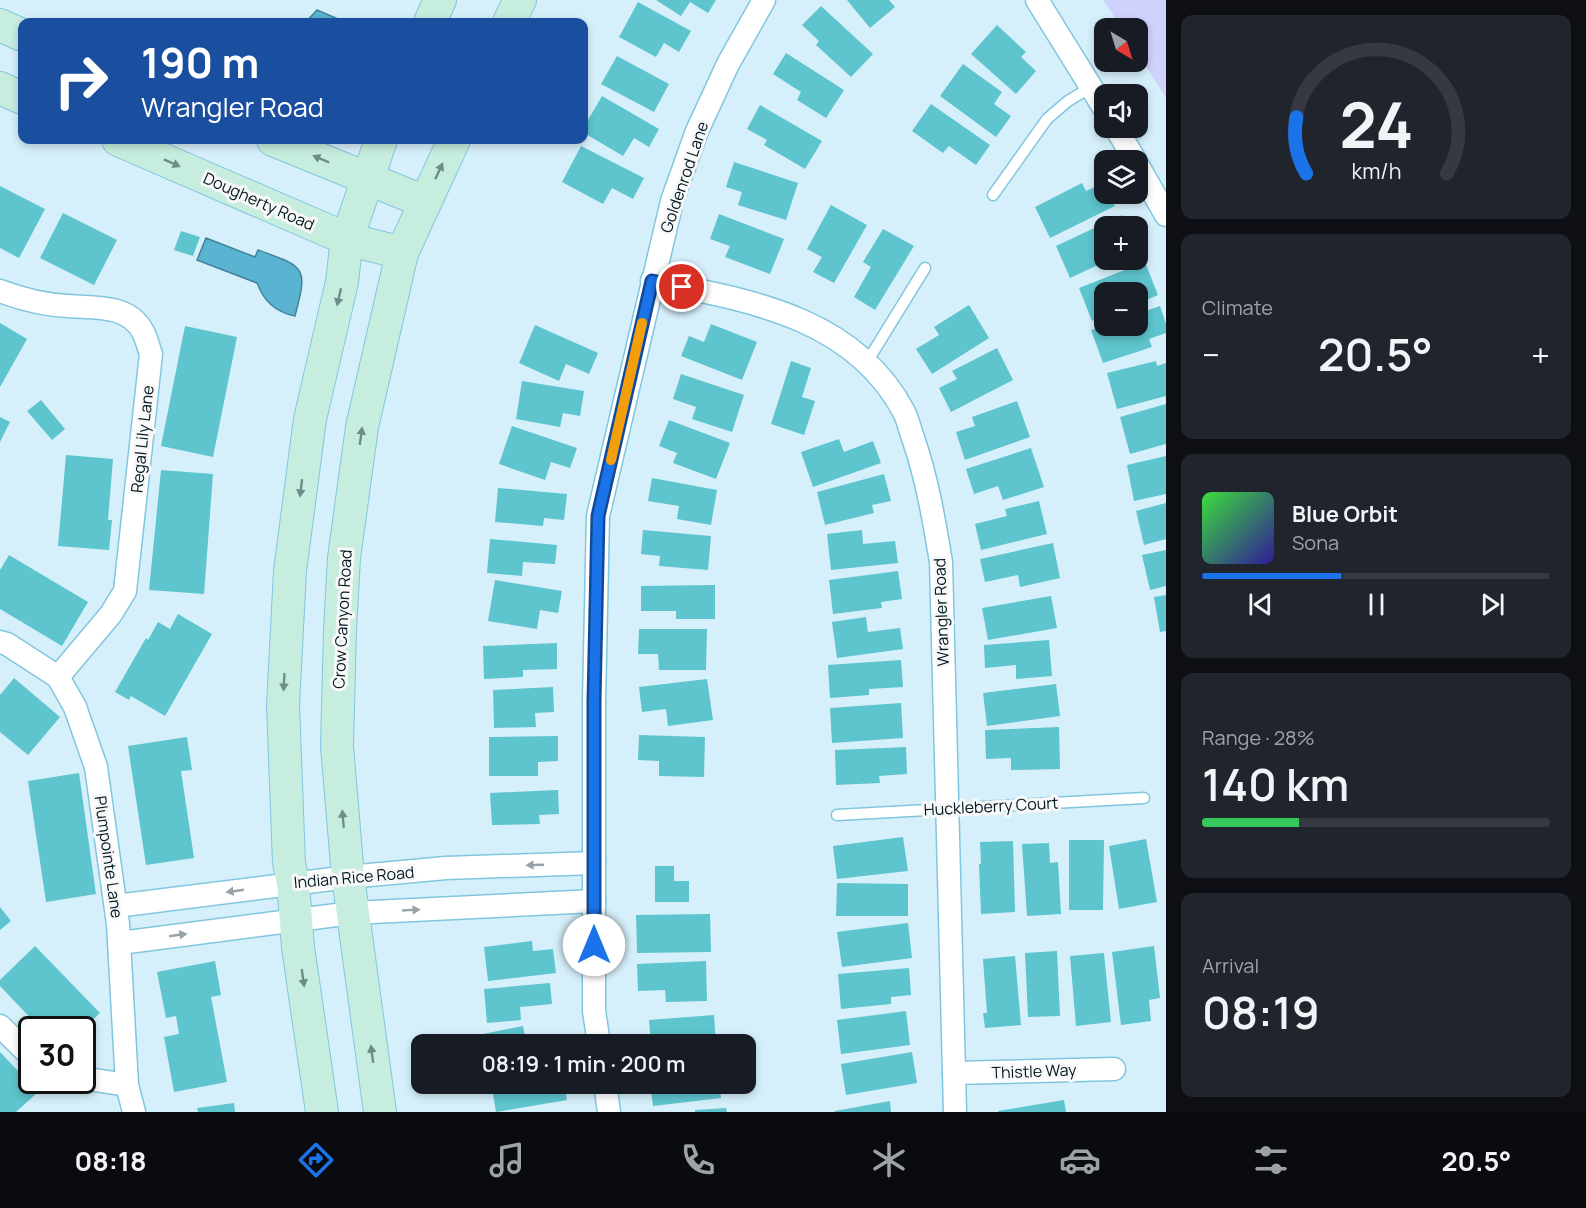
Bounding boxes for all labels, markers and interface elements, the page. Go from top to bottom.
north arrow [1094,18,1148,72]
map controls [1094,18,1148,336]
text: 190 m [141,33,259,91]
icon: right [42,42,120,120]
text: 24 [1339,81,1413,167]
button: sound [1094,84,1148,138]
text: Wrangler Road [141,88,324,125]
street label: Goldenrod Lane [655,118,713,236]
button: layers [1094,150,1148,204]
one-way arrow [312,154,330,163]
text: km/h [1351,157,1401,186]
one-way arrow [163,158,181,168]
one-way arrow [435,162,445,180]
street label: Dougherty Road [200,167,318,235]
button: + [1094,216,1148,270]
pin [656,261,707,312]
icon: arrive [665,270,698,303]
button: − [1094,282,1148,336]
one-way arrow [333,288,343,306]
text: Climate [1202,294,1273,321]
text: 20.5° [1318,323,1433,385]
text: − [1202,332,1220,377]
text: + [1531,332,1550,377]
street label: Regal Lily Lane [125,384,159,494]
one-way arrow [356,427,365,446]
one-way arrow [297,479,306,498]
text: Blue Orbit [1292,499,1398,529]
text: Sona [1292,529,1339,556]
street label: Crow Canyon Road [327,549,357,689]
street label: Wrangler Road [928,558,954,666]
icon: previous [1244,588,1277,621]
icon: pause [1360,588,1393,621]
icon: next [1476,588,1509,621]
one-way arrow [280,673,289,692]
text: Range · 28% [1202,724,1315,751]
text: 140 km [1202,753,1349,815]
street label: Huckleberry Court [923,791,1059,821]
street label: Plumpointe Lane [90,794,128,920]
one-way arrow [338,809,348,828]
street label: Indian Rice Road [293,861,415,893]
one-way arrow [526,861,545,870]
one-way arrow [225,886,244,895]
one-way arrow [401,906,420,915]
position arrow [562,913,626,977]
one-way arrow [169,931,188,940]
text: Arrival [1202,952,1259,979]
one-way arrow [298,969,307,988]
text: 08:19 [1202,981,1320,1043]
speed limit sign: 30 [18,1016,96,1094]
one-way arrow [367,1044,376,1063]
text: 08:19 · 1 min · 200 m [482,1049,685,1079]
street label: Thistle Way [991,1059,1077,1083]
icon: directions [295,1139,337,1181]
icon: music [486,1139,528,1181]
icon: phone [677,1139,719,1181]
icon: climate [868,1139,910,1181]
icon: car [1059,1139,1101,1181]
icon: filters [1250,1139,1292,1181]
text: 08:18 [75,1142,146,1179]
text: 20.5° [1441,1142,1511,1179]

